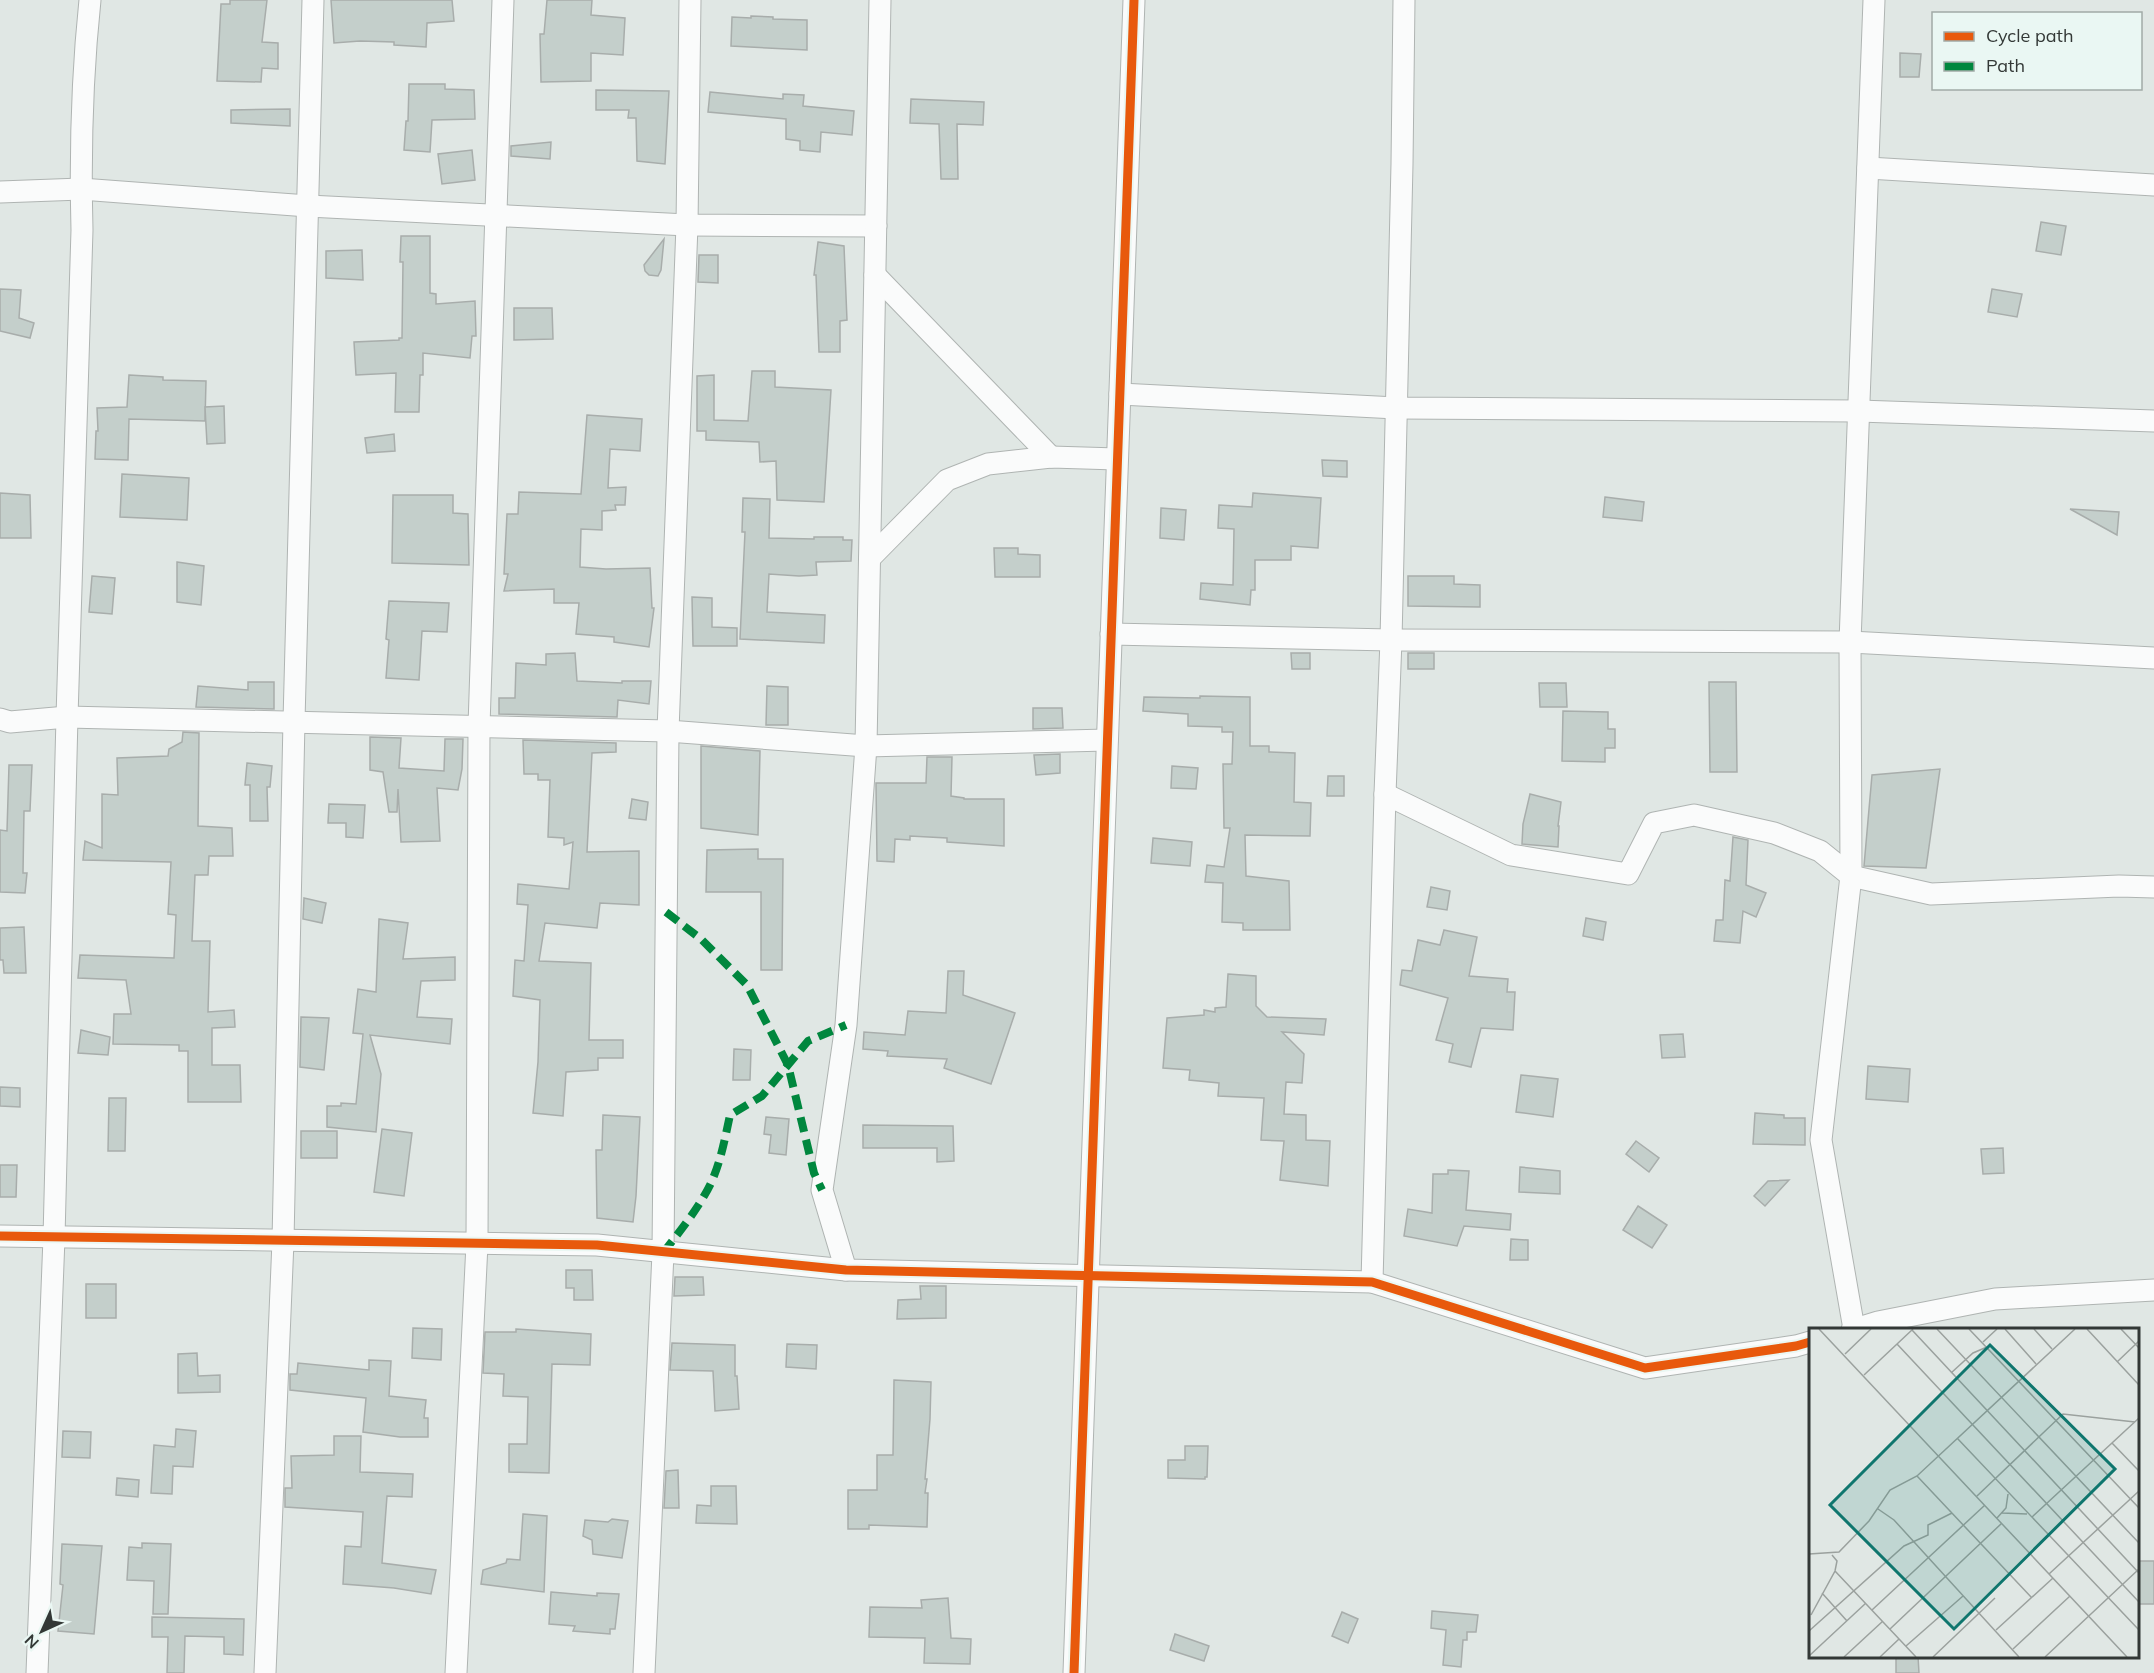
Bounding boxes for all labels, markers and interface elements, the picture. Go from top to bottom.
legend [1932,12,2142,90]
text: Cycle path [1986,24,2073,47]
text: Path [1986,54,2025,77]
inset map [1809,1328,2139,1658]
north arrow [12,1601,72,1661]
text: N [20,1630,43,1653]

